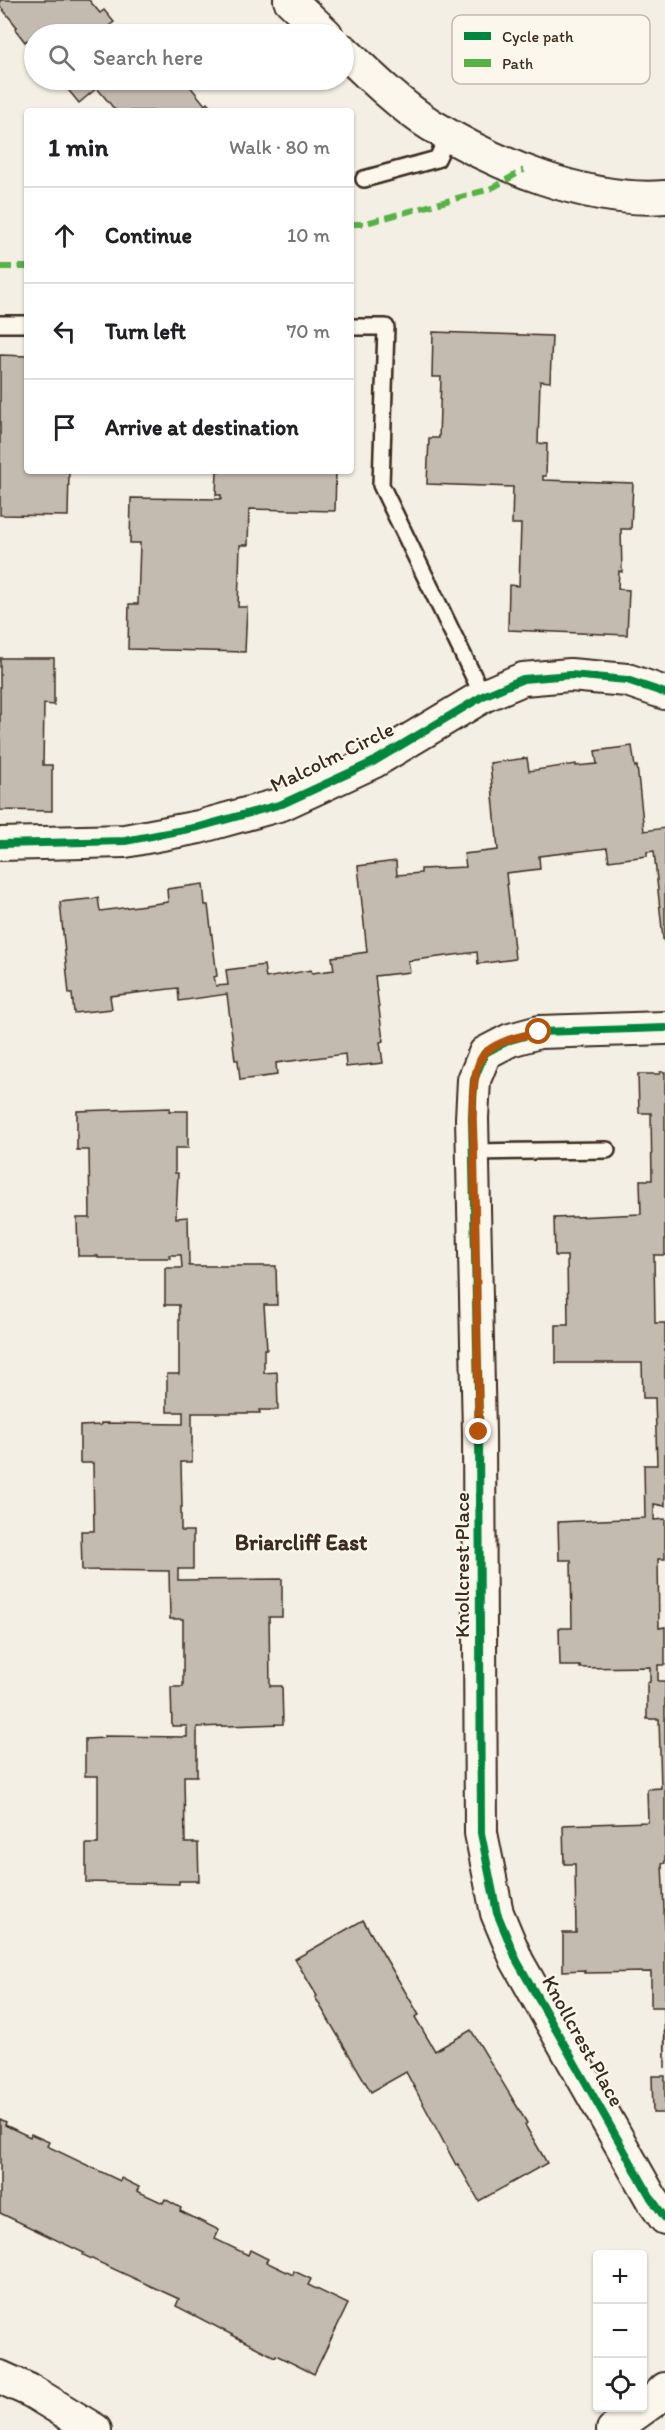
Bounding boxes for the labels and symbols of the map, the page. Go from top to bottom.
legend [452,15,650,84]
text: Cycle path [502,27,574,46]
text: Path [502,54,533,73]
street label: Malcolm Circle [266,716,398,797]
route start [525,1018,551,1044]
route end [465,1418,491,1444]
street label: Knollcrest Place [449,1492,474,1638]
district label: Briarcliff East [235,1529,368,1556]
street label: Knollcrest Place [537,1971,630,2111]

